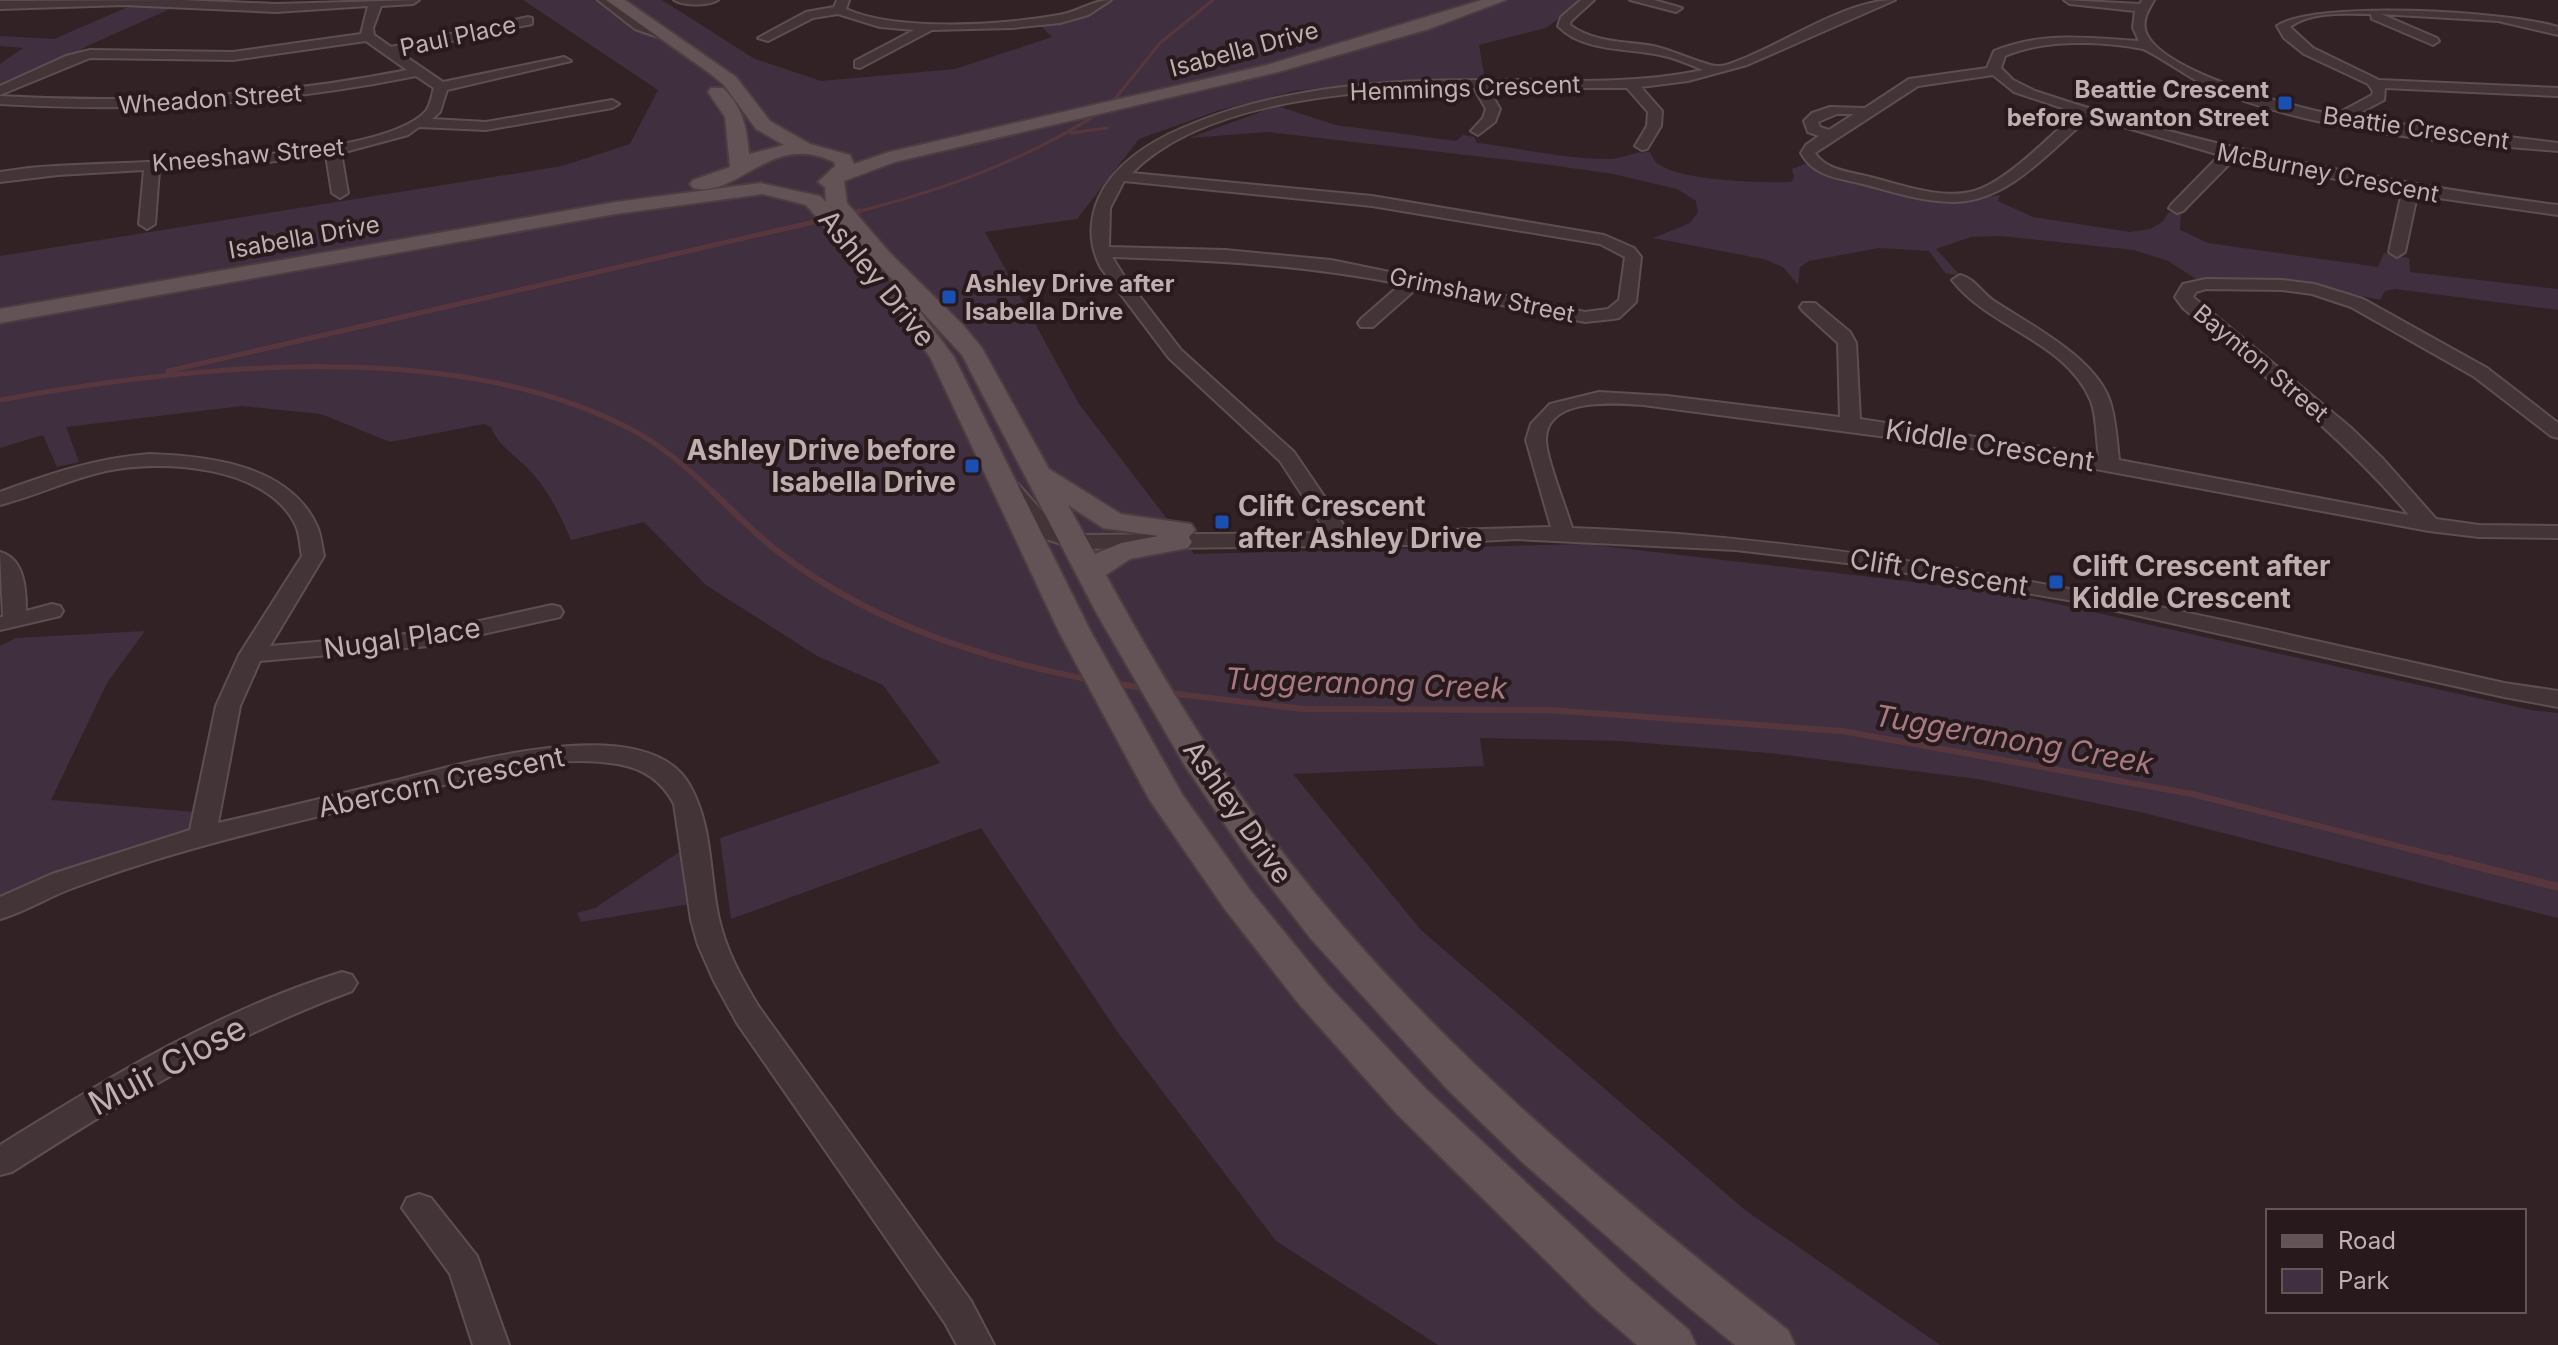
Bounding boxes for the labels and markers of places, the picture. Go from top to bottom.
place label: Beattie Crescent before Swanton Street [2007,75,2269,132]
marker: Beattie Crescent before Swanton Street [2276,94,2294,112]
place label: Ashley Drive after Isabella Drive [965,269,1175,326]
marker: Ashley Drive after Isabella Drive [940,288,958,306]
place label: Ashley Drive before Isabella Drive [687,433,956,499]
marker: Ashley Drive before Isabella Drive [963,457,981,475]
place label: Clift Crescent after Ashley Drive [1238,489,1482,555]
marker: Clift Crescent after Ashley Drive [1213,513,1231,531]
place label: Clift Crescent after Kiddle Crescent [2072,549,2330,615]
marker: Clift Crescent after Kiddle Crescent [2047,573,2065,591]

